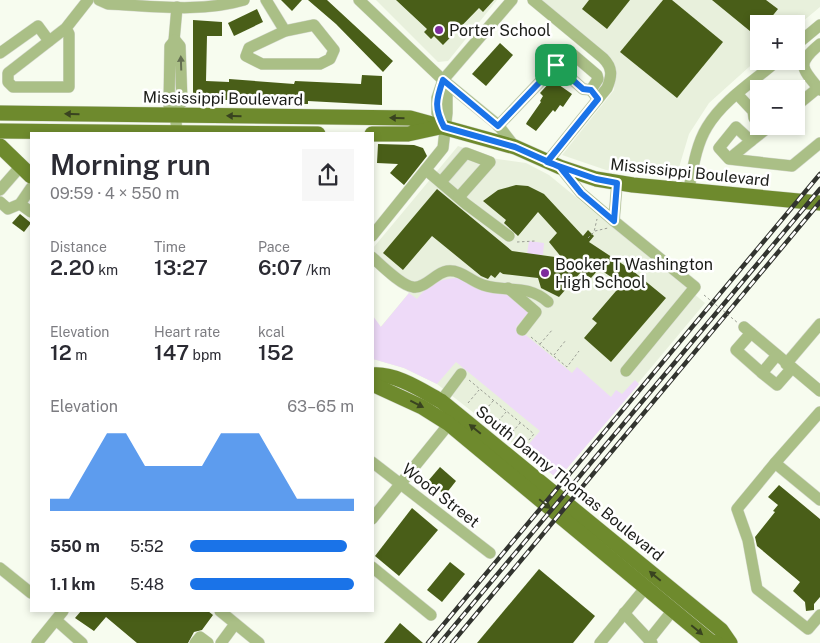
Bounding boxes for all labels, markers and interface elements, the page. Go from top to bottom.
map controls [750,15,805,135]
button: + [750,15,805,70]
place label: Porter School [449,21,551,40]
marker: Porter School [433,24,445,36]
pin [535,44,577,86]
icon: arrive [542,51,570,79]
one-way arrow [177,55,185,71]
button: − [750,80,805,135]
street label: Mississippi Boulevard [143,88,303,109]
one-way arrow [64,110,80,118]
one-way arrow [226,112,242,120]
one-way arrow [388,113,404,121]
text: Morning run [50,148,211,181]
button: share [302,149,354,201]
street label: Mississippi Boulevard [609,155,771,190]
text: 09:59 · 4 × 550 m [50,184,179,203]
text: Distance [50,239,107,255]
text: Time [154,239,186,255]
text: Pace [258,239,290,255]
text: 2.20 [50,255,95,280]
text: 13:27 [154,255,208,280]
text: 6:07 [258,255,303,280]
place label: Booker T Washington High School [555,255,713,292]
text: km [95,262,118,278]
text: /km [303,262,331,278]
marker: Booker T Washington High School [539,267,551,279]
text: Elevation [50,324,109,340]
text: Heart rate [154,324,220,340]
text: kcal [258,324,285,340]
text: 12 [50,340,72,365]
text: 147 [154,340,189,365]
text: 152 [258,340,294,365]
text: m [72,347,87,363]
text: bpm [189,347,221,363]
text: Elevation [50,397,118,416]
text: 63–65 m [287,397,354,416]
one-way arrow [410,400,424,408]
street label: South Danny Thomas Boulevard [472,402,667,565]
one-way arrow [469,423,482,434]
street label: Wood Street [398,459,483,531]
one-way arrow [538,498,551,509]
text: 550 m [50,537,100,556]
text: 5:52 [130,537,164,556]
one-way arrow [649,571,661,582]
text: 1.1 km [50,575,95,594]
text: 5:48 [130,575,164,594]
one-way arrow [690,624,703,635]

